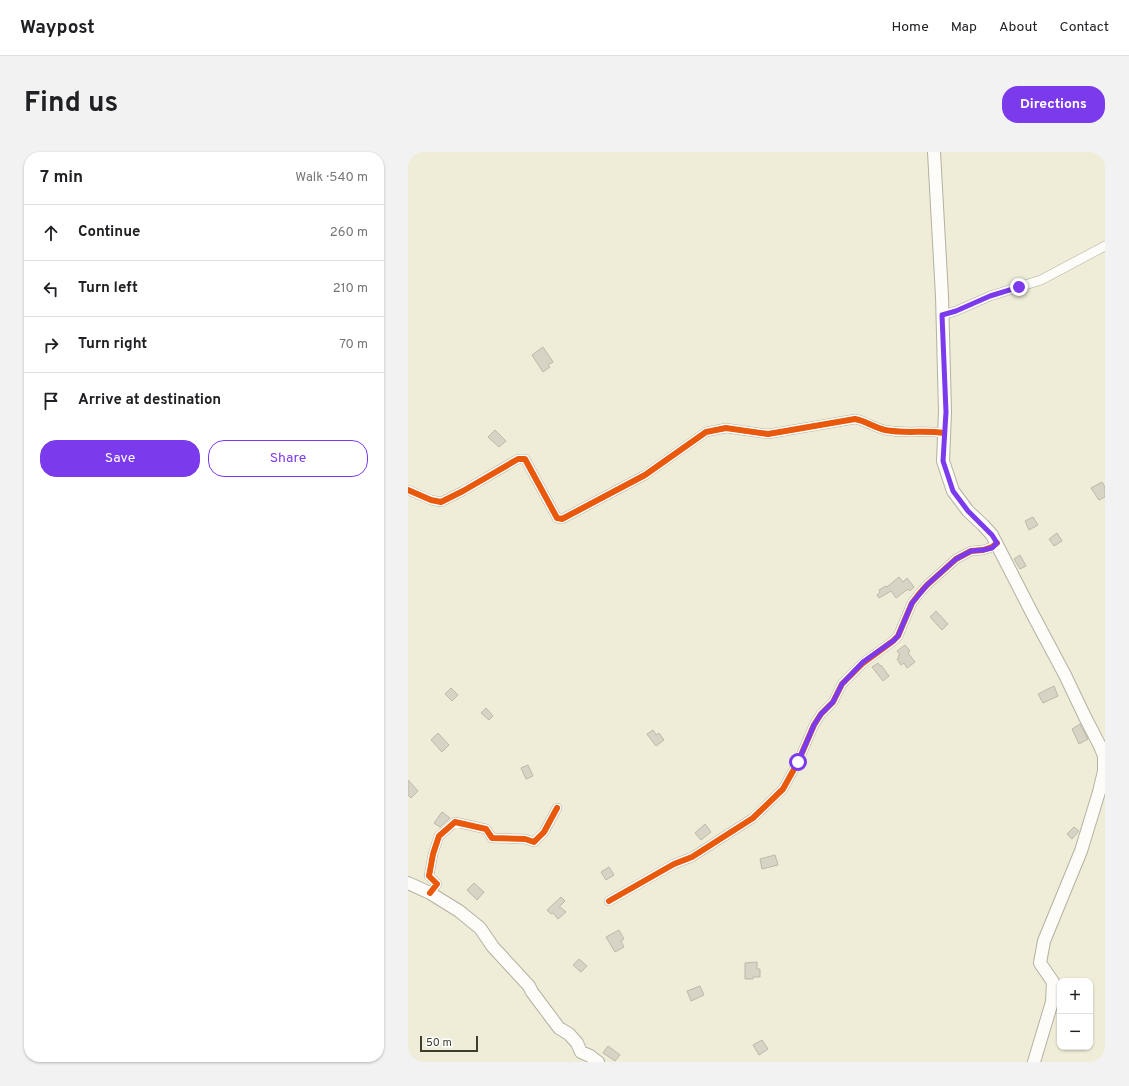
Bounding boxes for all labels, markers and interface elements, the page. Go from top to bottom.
text: Waypost [20,16,95,40]
text: Home [892,19,929,36]
text: Map [951,19,977,36]
text: About [999,19,1038,36]
text: Contact [1060,19,1109,36]
text: Find us [24,86,118,122]
button: Directions [1002,86,1105,123]
text: 7 min [40,167,83,189]
text: Walk · 540 m [295,170,368,186]
icon: ahead [40,222,62,244]
text: Continue [78,223,140,242]
text: 260 m [330,225,368,241]
icon: left [40,278,62,300]
route end [1010,278,1028,296]
text: Turn left [78,279,138,298]
text: 210 m [333,281,368,297]
icon: right [40,334,62,356]
text: Turn right [78,335,147,354]
text: 70 m [339,337,368,353]
icon: arrive [40,390,62,412]
text: Arrive at destination [78,391,221,410]
button: Save [40,440,200,477]
button: Share [208,440,368,477]
route start [789,753,807,771]
map controls [1057,978,1093,1050]
button: + [1057,978,1093,1014]
button: − [1057,1014,1093,1050]
scale bar [420,1034,478,1053]
text: 50 m [426,1036,452,1050]

